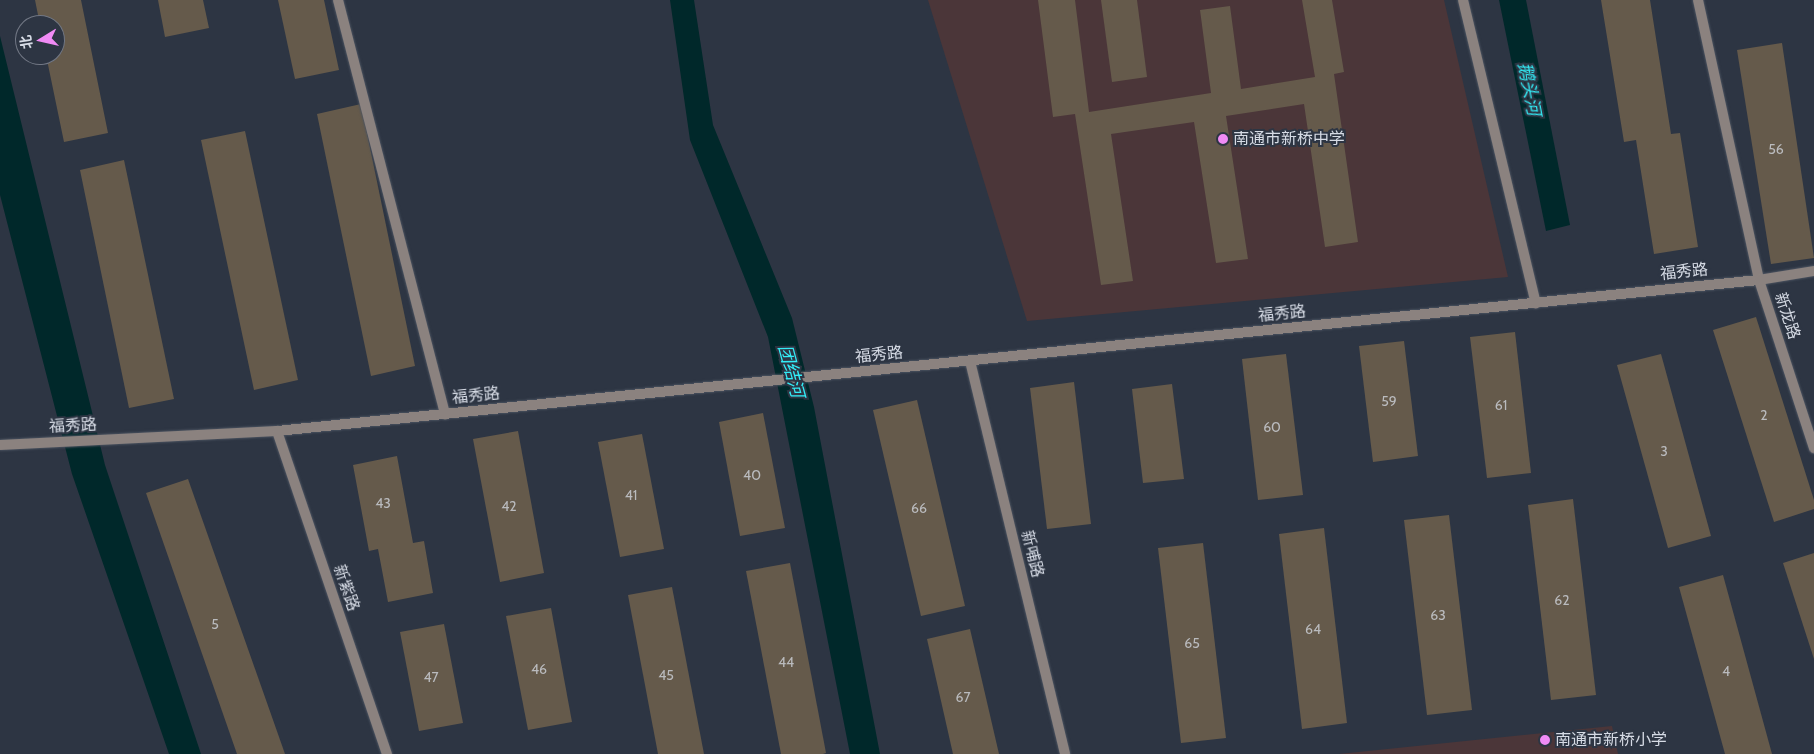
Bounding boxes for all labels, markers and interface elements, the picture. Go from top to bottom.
north arrow [15,15,65,65]
text: 北 [16,34,36,51]
water label: 鹅头河 [1513,60,1545,118]
place label: 南通市新桥中学 [1233,129,1345,149]
marker: 南通市新桥中学 [1217,133,1229,145]
house number: 56 [1768,141,1784,157]
street label: 福秀路 [1659,260,1709,284]
street label: 新龙路 [1770,290,1804,342]
street label: 福秀路 [1257,302,1307,326]
water label: 团结河 [774,342,808,400]
street label: 福秀路 [854,343,904,367]
street label: 福秀路 [451,384,501,408]
house number: 59 [1381,393,1397,409]
house number: 61 [1495,397,1507,413]
house number: 2 [1760,407,1768,423]
street label: 福秀路 [49,415,97,437]
house number: 60 [1263,419,1281,435]
house number: 3 [1660,443,1668,459]
house number: 40 [743,467,761,483]
house number: 41 [625,487,637,503]
house number: 43 [375,495,391,511]
house number: 42 [501,498,517,514]
house number: 66 [911,500,927,516]
street label: 新哺路 [1017,528,1047,580]
street label: 新紫路 [329,562,363,614]
house number: 62 [1554,592,1570,608]
house number: 63 [1430,607,1446,623]
house number: 5 [211,616,219,632]
house number: 64 [1305,621,1321,637]
house number: 65 [1184,635,1200,651]
house number: 44 [778,654,794,670]
house number: 46 [531,661,547,677]
house number: 4 [1722,663,1730,679]
house number: 45 [658,667,674,683]
house number: 47 [423,669,439,685]
house number: 67 [956,689,970,705]
place label: 南通市新桥小学 [1555,730,1667,750]
marker: 南通市新桥小学 [1539,734,1551,746]

